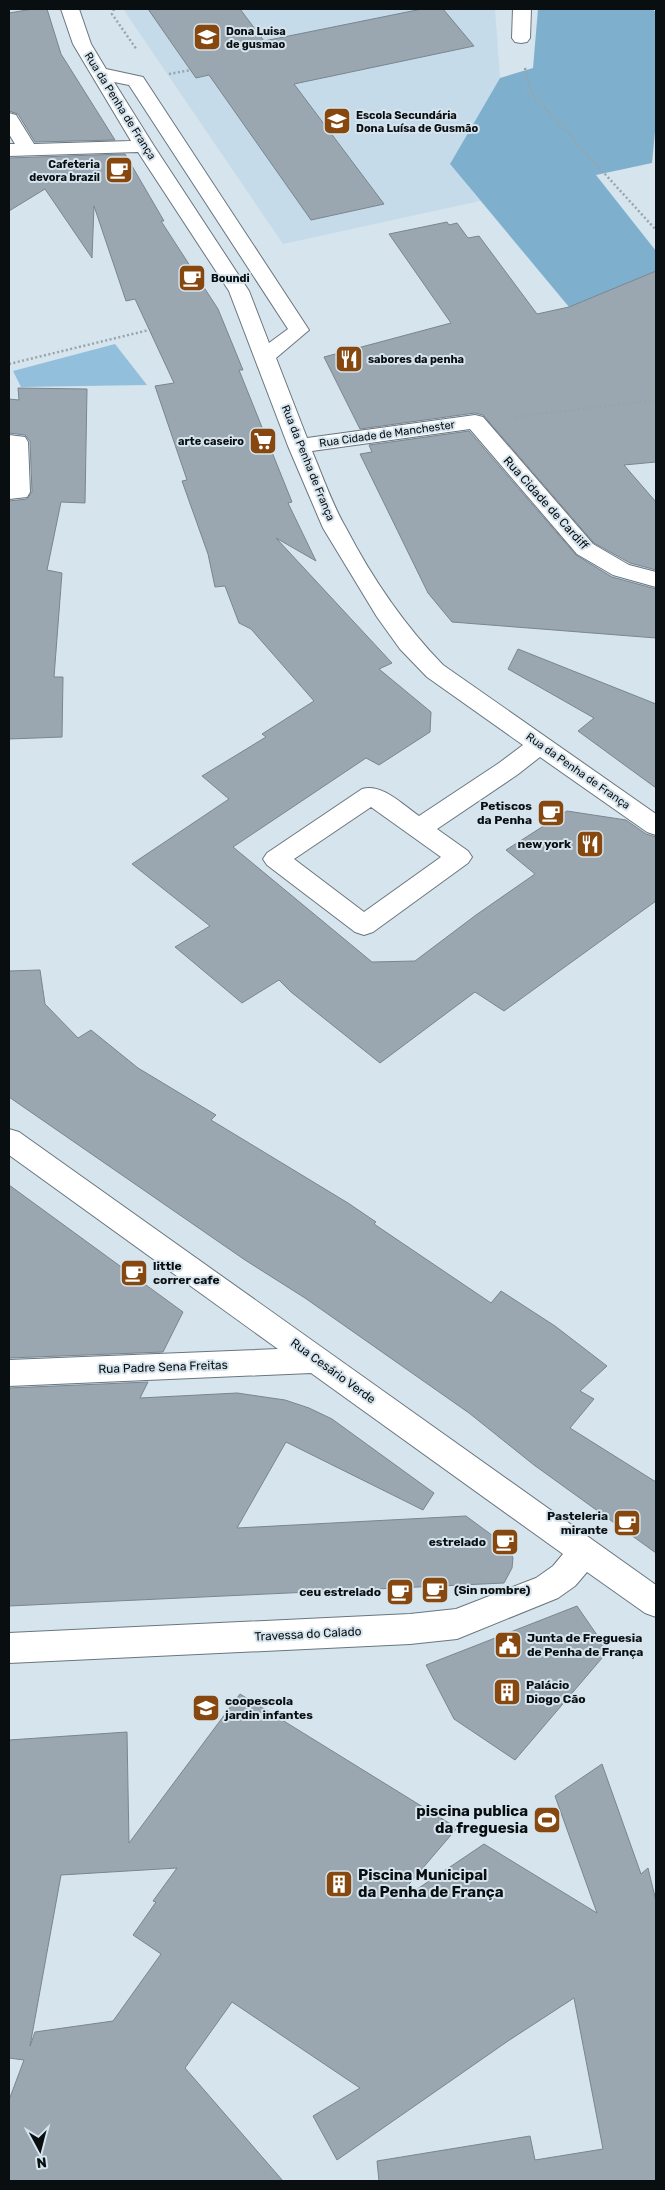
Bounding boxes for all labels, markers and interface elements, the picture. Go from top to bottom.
school or university icon: Dona Luisa de gusmao [192,22,222,52]
place label: Dona Luisa de gusmao [226,25,286,51]
street label: Rua da Penha de França [82,50,158,162]
school or university icon: Escola Secundária Dona Luísa de Gusmão [322,106,352,136]
place label: Escola Secundária Dona Luísa de Gusmão [356,109,479,135]
cafe icon: Cafeteria devora brazil [104,155,134,185]
place label: Cafeteria devora brazil [29,158,100,184]
cafe icon: Boundi [177,263,207,293]
place label: Boundi [211,272,250,285]
restaurant icon: sabores da penha [334,344,364,374]
place label: sabores da penha [368,353,464,366]
street label: Rua da Penha de França [279,403,337,523]
street label: Rua Cidade de Manchester [318,418,456,450]
supermarket icon: arte caseiro [248,426,278,456]
place label: arte caseiro [178,435,244,448]
street label: Rua Cidade de Cardiff [501,454,592,553]
street label: Rua da Penha de França [524,730,632,812]
cafe icon: Petiscos da Penha [536,798,566,828]
place label: Petiscos da Penha [477,799,532,827]
restaurant icon: new york [575,829,605,859]
place label: new york [518,837,571,851]
cafe icon: little correr cafe [119,1258,149,1288]
place label: little correr cafe [153,1259,220,1287]
street label: Rua Cesário Verde [288,1336,378,1407]
street label: Rua Padre Sena Freitas [98,1358,228,1376]
cafe icon: Pasteleria mirante [612,1508,642,1538]
place label: Pasteleria mirante [547,1509,608,1537]
cafe icon: estrelado [490,1527,520,1557]
place label: estrelado [429,1535,486,1549]
cafe icon: (Sin nombre) [420,1575,450,1605]
cafe icon: ceu estrelado [385,1577,415,1607]
place label: (Sin nombre) [454,1583,531,1597]
place label: ceu estrelado [299,1585,381,1599]
street label: Travessa do Calado [254,1624,362,1644]
public building icon: Junta de Freguesia de Penha de França [493,1630,523,1660]
place label: Junta de Freguesia de Penha de França [527,1631,643,1659]
building icon: Palácio Diogo Cão [492,1677,522,1707]
place label: Palácio Diogo Cão [526,1678,586,1706]
school or university icon: coopescola jardin infantes [191,1693,221,1723]
place label: coopescola jardin infantes [224,1694,313,1722]
place label: piscina publica da freguesia [416,1802,528,1837]
sports icon: piscina publica da freguesia [532,1805,562,1835]
place label: Piscina Municipal da Penha de França [358,1866,504,1901]
building icon: Piscina Municipal da Penha de França [324,1869,354,1899]
north arrow [15,2125,65,2175]
text: N [35,2153,48,2171]

